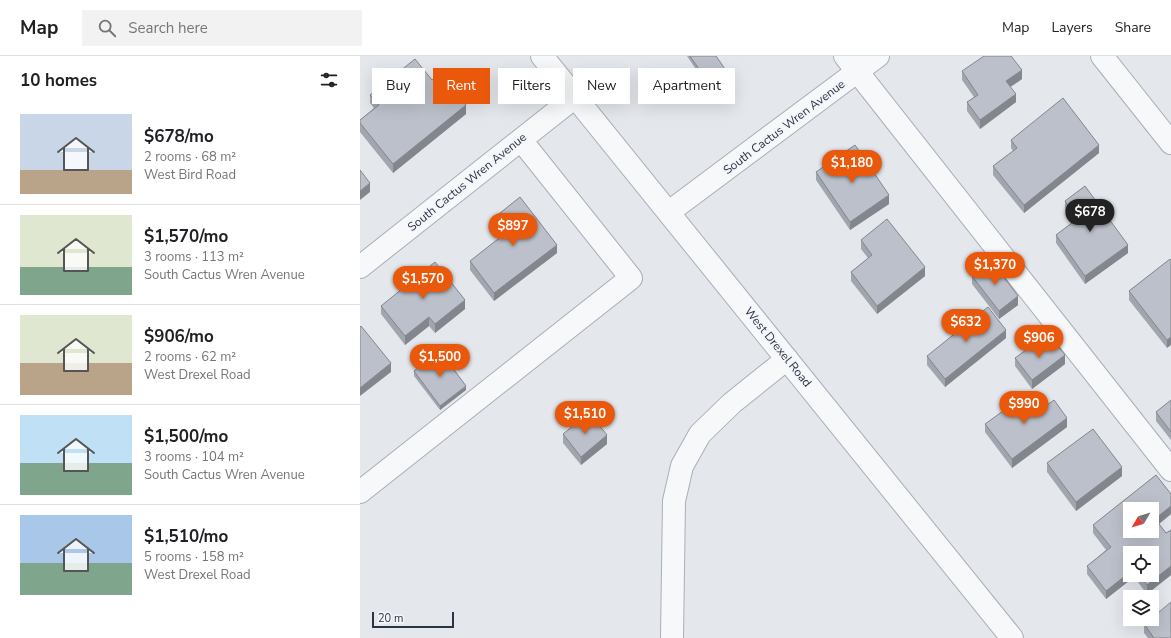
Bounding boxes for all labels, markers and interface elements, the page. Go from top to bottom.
search box [82,10,362,46]
text: Map [20,15,58,41]
icon: search [96,17,118,39]
text: Search here [128,18,208,38]
text: Map [1002,18,1029,37]
text: Layers [1051,18,1093,37]
text: Share [1115,18,1151,37]
chip: Buy [372,68,425,104]
chip: Rent [433,68,490,104]
chip: Filters [498,68,565,104]
chip: New [573,68,630,104]
chip: Apartment [638,68,735,104]
text: 10 homes [20,69,97,92]
icon: filters [318,69,340,91]
street label: South Cactus Wren Avenue [720,76,848,178]
text: $678/mo [144,125,214,148]
street label: South Cactus Wren Avenue [404,129,530,235]
icon: home [52,130,100,178]
text: 2 rooms · 68 m² [144,148,236,166]
pin: $1,180 [819,150,885,184]
text: $1,180 [831,154,873,172]
text: West Bird Road [144,166,236,184]
pin: $678 [1066,199,1114,233]
text: $678 [1074,203,1106,221]
pin: $897 [489,213,537,247]
text: $897 [497,217,529,235]
text: $1,570/mo [144,225,228,248]
icon: home [52,231,100,279]
text: 3 rooms · 113 m² [144,248,244,266]
pin: $1,370 [962,252,1028,286]
text: $1,370 [974,256,1016,274]
text: South Cactus Wren Avenue [144,266,305,284]
pin: $1,570 [390,266,456,300]
text: $1,570 [402,270,444,288]
street label: West Drexel Road [741,304,815,390]
pin: $632 [942,309,990,343]
text: $632 [950,313,982,331]
text: $906/mo [144,325,214,348]
pin: $906 [1015,325,1063,359]
text: $906 [1023,329,1055,347]
icon: home [52,331,100,379]
pin: $1,500 [407,344,473,378]
text: 2 rooms · 62 m² [144,348,236,366]
text: $1,500 [419,348,461,366]
text: West Drexel Road [144,366,251,384]
pin: $990 [1000,391,1048,425]
text: $990 [1008,395,1040,413]
pin: $1,510 [552,401,618,435]
text: $1,510 [564,405,606,423]
text: $1,500/mo [144,425,228,448]
icon: home [52,431,100,479]
text: 3 rooms · 104 m² [144,448,244,466]
text: South Cactus Wren Avenue [144,466,305,484]
north arrow [1123,502,1159,538]
map controls [1123,502,1159,626]
text: $1,510/mo [144,525,228,548]
icon: home [52,531,100,579]
button: locate [1123,546,1159,582]
text: 5 rooms · 158 m² [144,548,244,566]
text: West Drexel Road [144,566,251,584]
button: layers [1123,590,1159,626]
scale bar [372,610,454,629]
text: 20 m [378,611,403,626]

